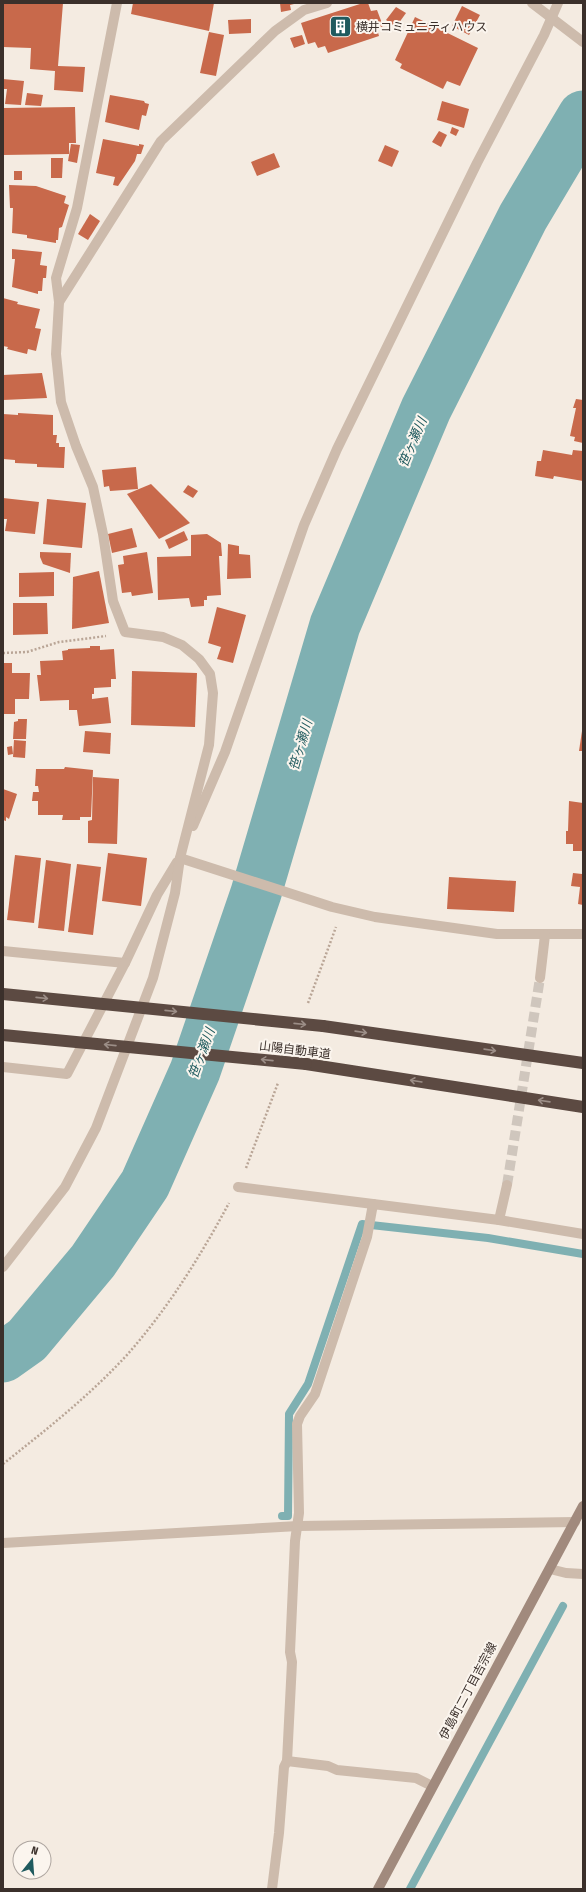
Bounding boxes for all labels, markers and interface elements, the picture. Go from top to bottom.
building icon: 横井コミュニティハウス [328,14,354,40]
place label: 横井コミュニティハウス [356,20,487,34]
water label: 笹ヶ瀬川 [395,413,430,469]
water label: 笹ヶ瀬川 [286,716,315,772]
one-way arrow [35,994,48,1001]
one-way arrow [164,1007,177,1015]
one-way arrow [294,1020,307,1028]
water label: 笹ヶ瀬川 [186,1024,218,1080]
one-way arrow [354,1028,367,1036]
street label: 山陽自動車道 [258,1039,332,1061]
one-way arrow [104,1041,117,1049]
one-way arrow [483,1046,496,1054]
one-way arrow [261,1057,274,1064]
one-way arrow [410,1077,423,1085]
one-way arrow [538,1097,551,1105]
street label: 伊島町二丁目吉宗線 [436,1640,500,1742]
north arrow [12,1840,52,1880]
text: N [30,1844,40,1858]

